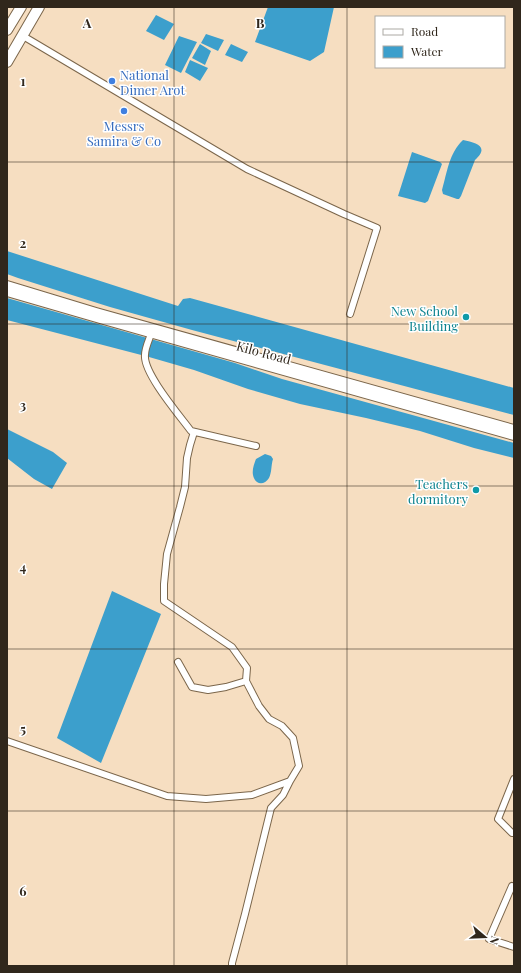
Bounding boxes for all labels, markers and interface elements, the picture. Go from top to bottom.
text: A [82,14,92,31]
text: B [256,14,265,31]
legend [375,16,505,68]
text: Road [411,23,438,39]
text: Water [410,43,444,59]
place label: National Dimer Arot [120,66,185,98]
text: 1 [21,72,26,89]
marker: National Dimer Arot [107,76,117,86]
marker: Messrs Samira & Co [119,106,129,116]
place label: Messrs Samira & Co [87,117,161,149]
text: 2 [20,234,27,251]
place label: New School Building [391,302,458,334]
marker: New School Building [461,312,471,322]
street label: Kilo Road [235,337,294,368]
text: 3 [20,396,26,413]
place label: Teachers dormitory [408,475,468,507]
marker: Teachers dormitory [471,485,481,495]
text: 4 [20,558,27,575]
text: 5 [20,720,26,737]
text: 6 [19,882,27,899]
north arrow [465,917,505,957]
text: N [487,934,503,947]

